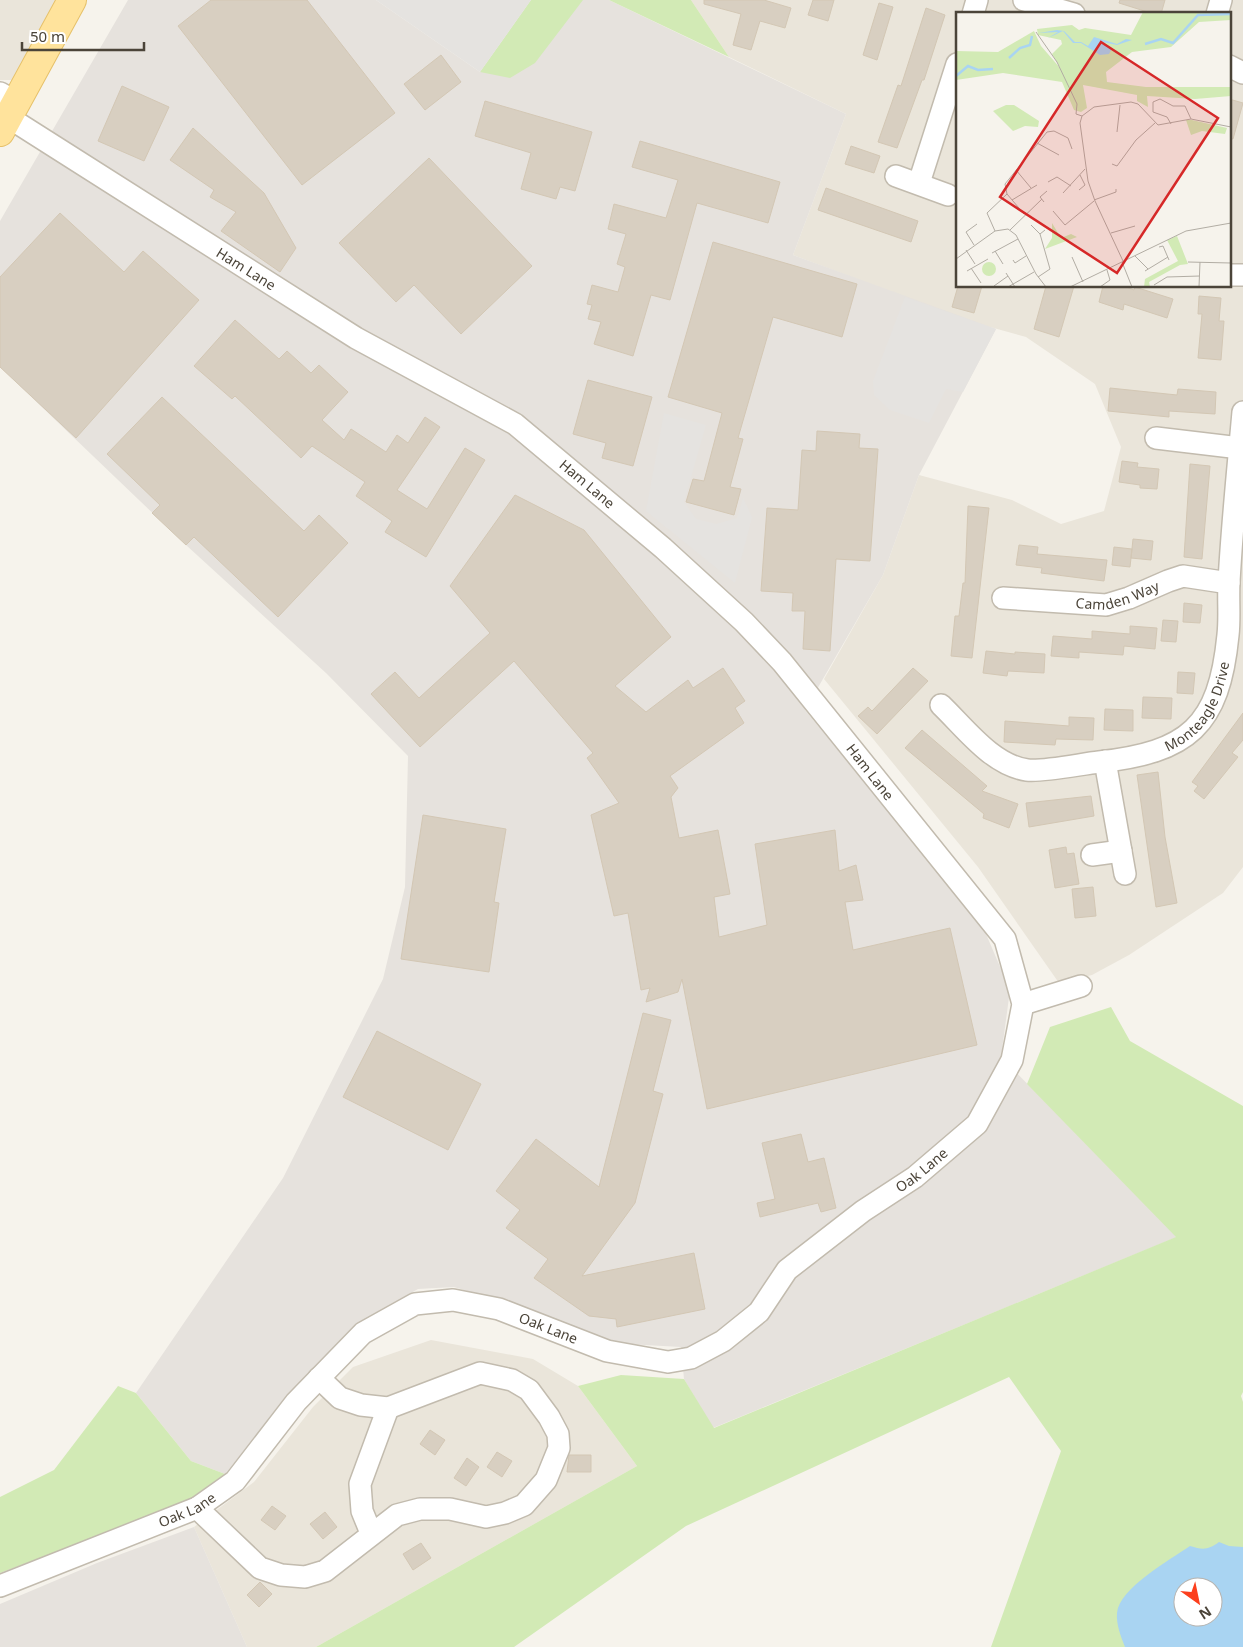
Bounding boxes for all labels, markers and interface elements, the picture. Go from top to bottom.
inset map [956,12,1230,288]
scale bar [22,20,145,52]
text: 50 m [30,26,65,46]
street label: Ham Lane [213,243,280,294]
street label: Ham Lane [556,455,619,512]
street label: Camden Way [1075,576,1163,614]
street label: Monteagle Drive [1161,660,1233,755]
street label: Ham Lane [842,740,898,804]
street label: Oak Lane [892,1143,952,1196]
street label: Oak Lane [516,1308,581,1348]
street label: Oak Lane [155,1488,219,1531]
north arrow [1173,1577,1223,1627]
text: N [1195,1602,1215,1624]

